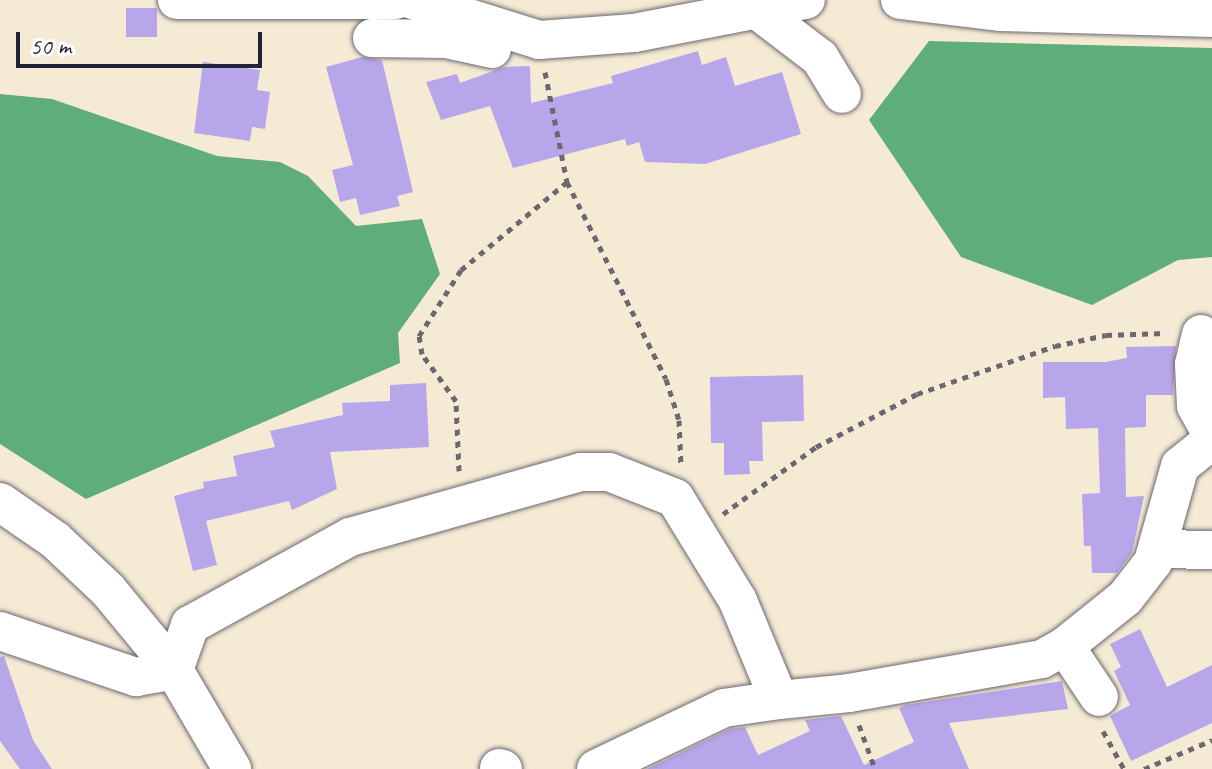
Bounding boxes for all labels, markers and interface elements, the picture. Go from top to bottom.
scale bar [20,16,266,66]
text: 50 m [30,31,71,61]

